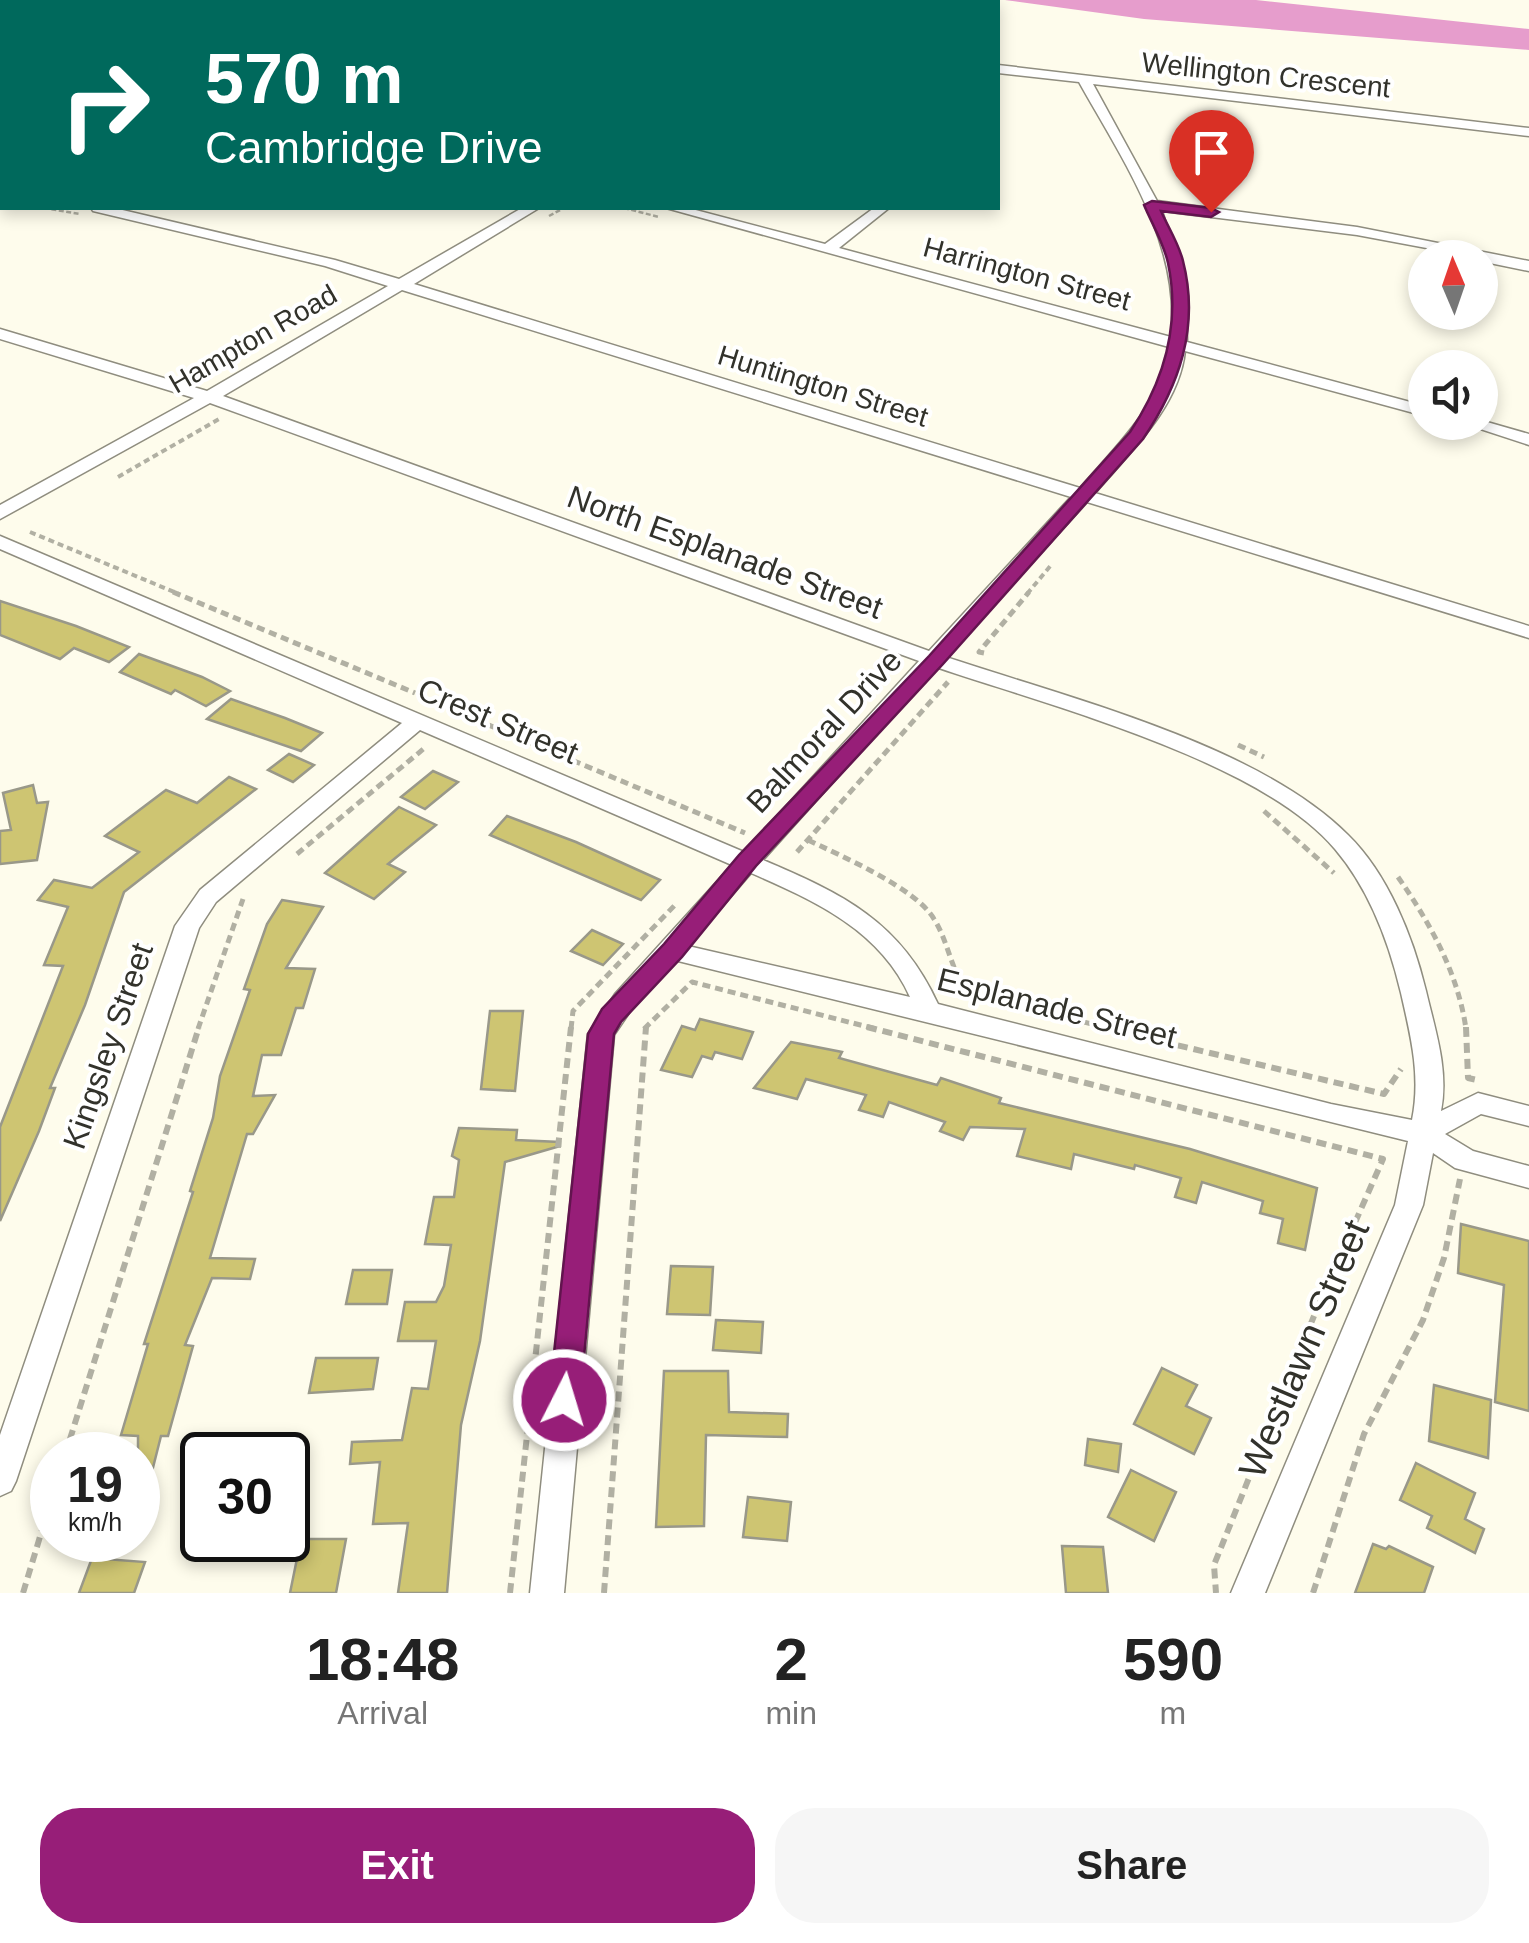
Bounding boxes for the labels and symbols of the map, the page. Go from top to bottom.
street label: Wellington Crescent [1140,47,1392,104]
pin [1169,110,1254,213]
street label: Harrington Street [920,231,1134,317]
north arrow [1408,240,1498,330]
street label: Hampton Road [164,278,342,400]
street label: Huntington Street [714,339,932,433]
street label: North Esplanade Street [563,478,888,626]
street label: Balmoral Drive [739,642,909,820]
street label: Crest Street [412,671,584,771]
street label: Kingsley Street [56,938,160,1154]
street label: Esplanade Street [934,961,1181,1055]
street label: Westlawn Street [1231,1213,1377,1484]
position arrow [512,1348,616,1452]
speed limit sign: 30 [180,1432,310,1562]

